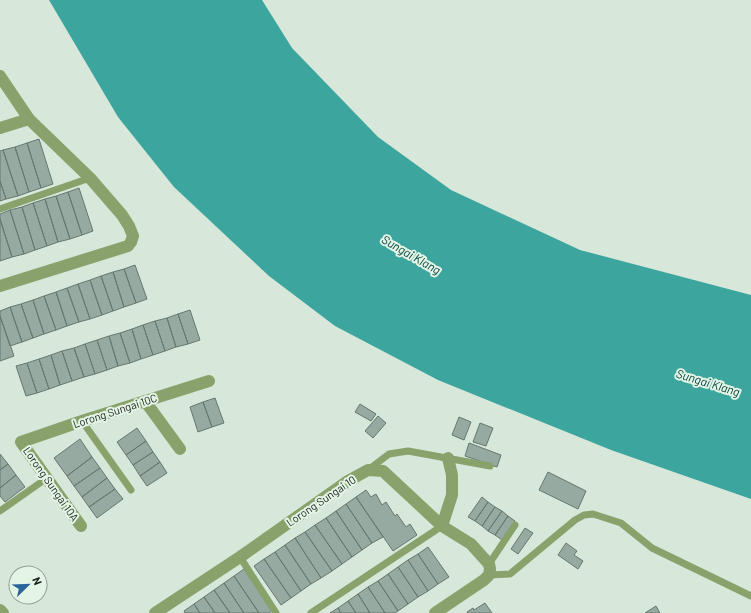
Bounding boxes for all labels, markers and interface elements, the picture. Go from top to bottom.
water label: Sungai Klang [379,232,444,277]
water label: Sungai Klang [675,366,742,398]
street label: Lorong Sungai 10C [71,391,159,430]
street label: Lorong Sungai 10A [21,444,82,524]
street label: Lorong Sungai 10 [283,473,358,529]
north arrow [8,565,48,605]
text: N [30,575,45,587]

